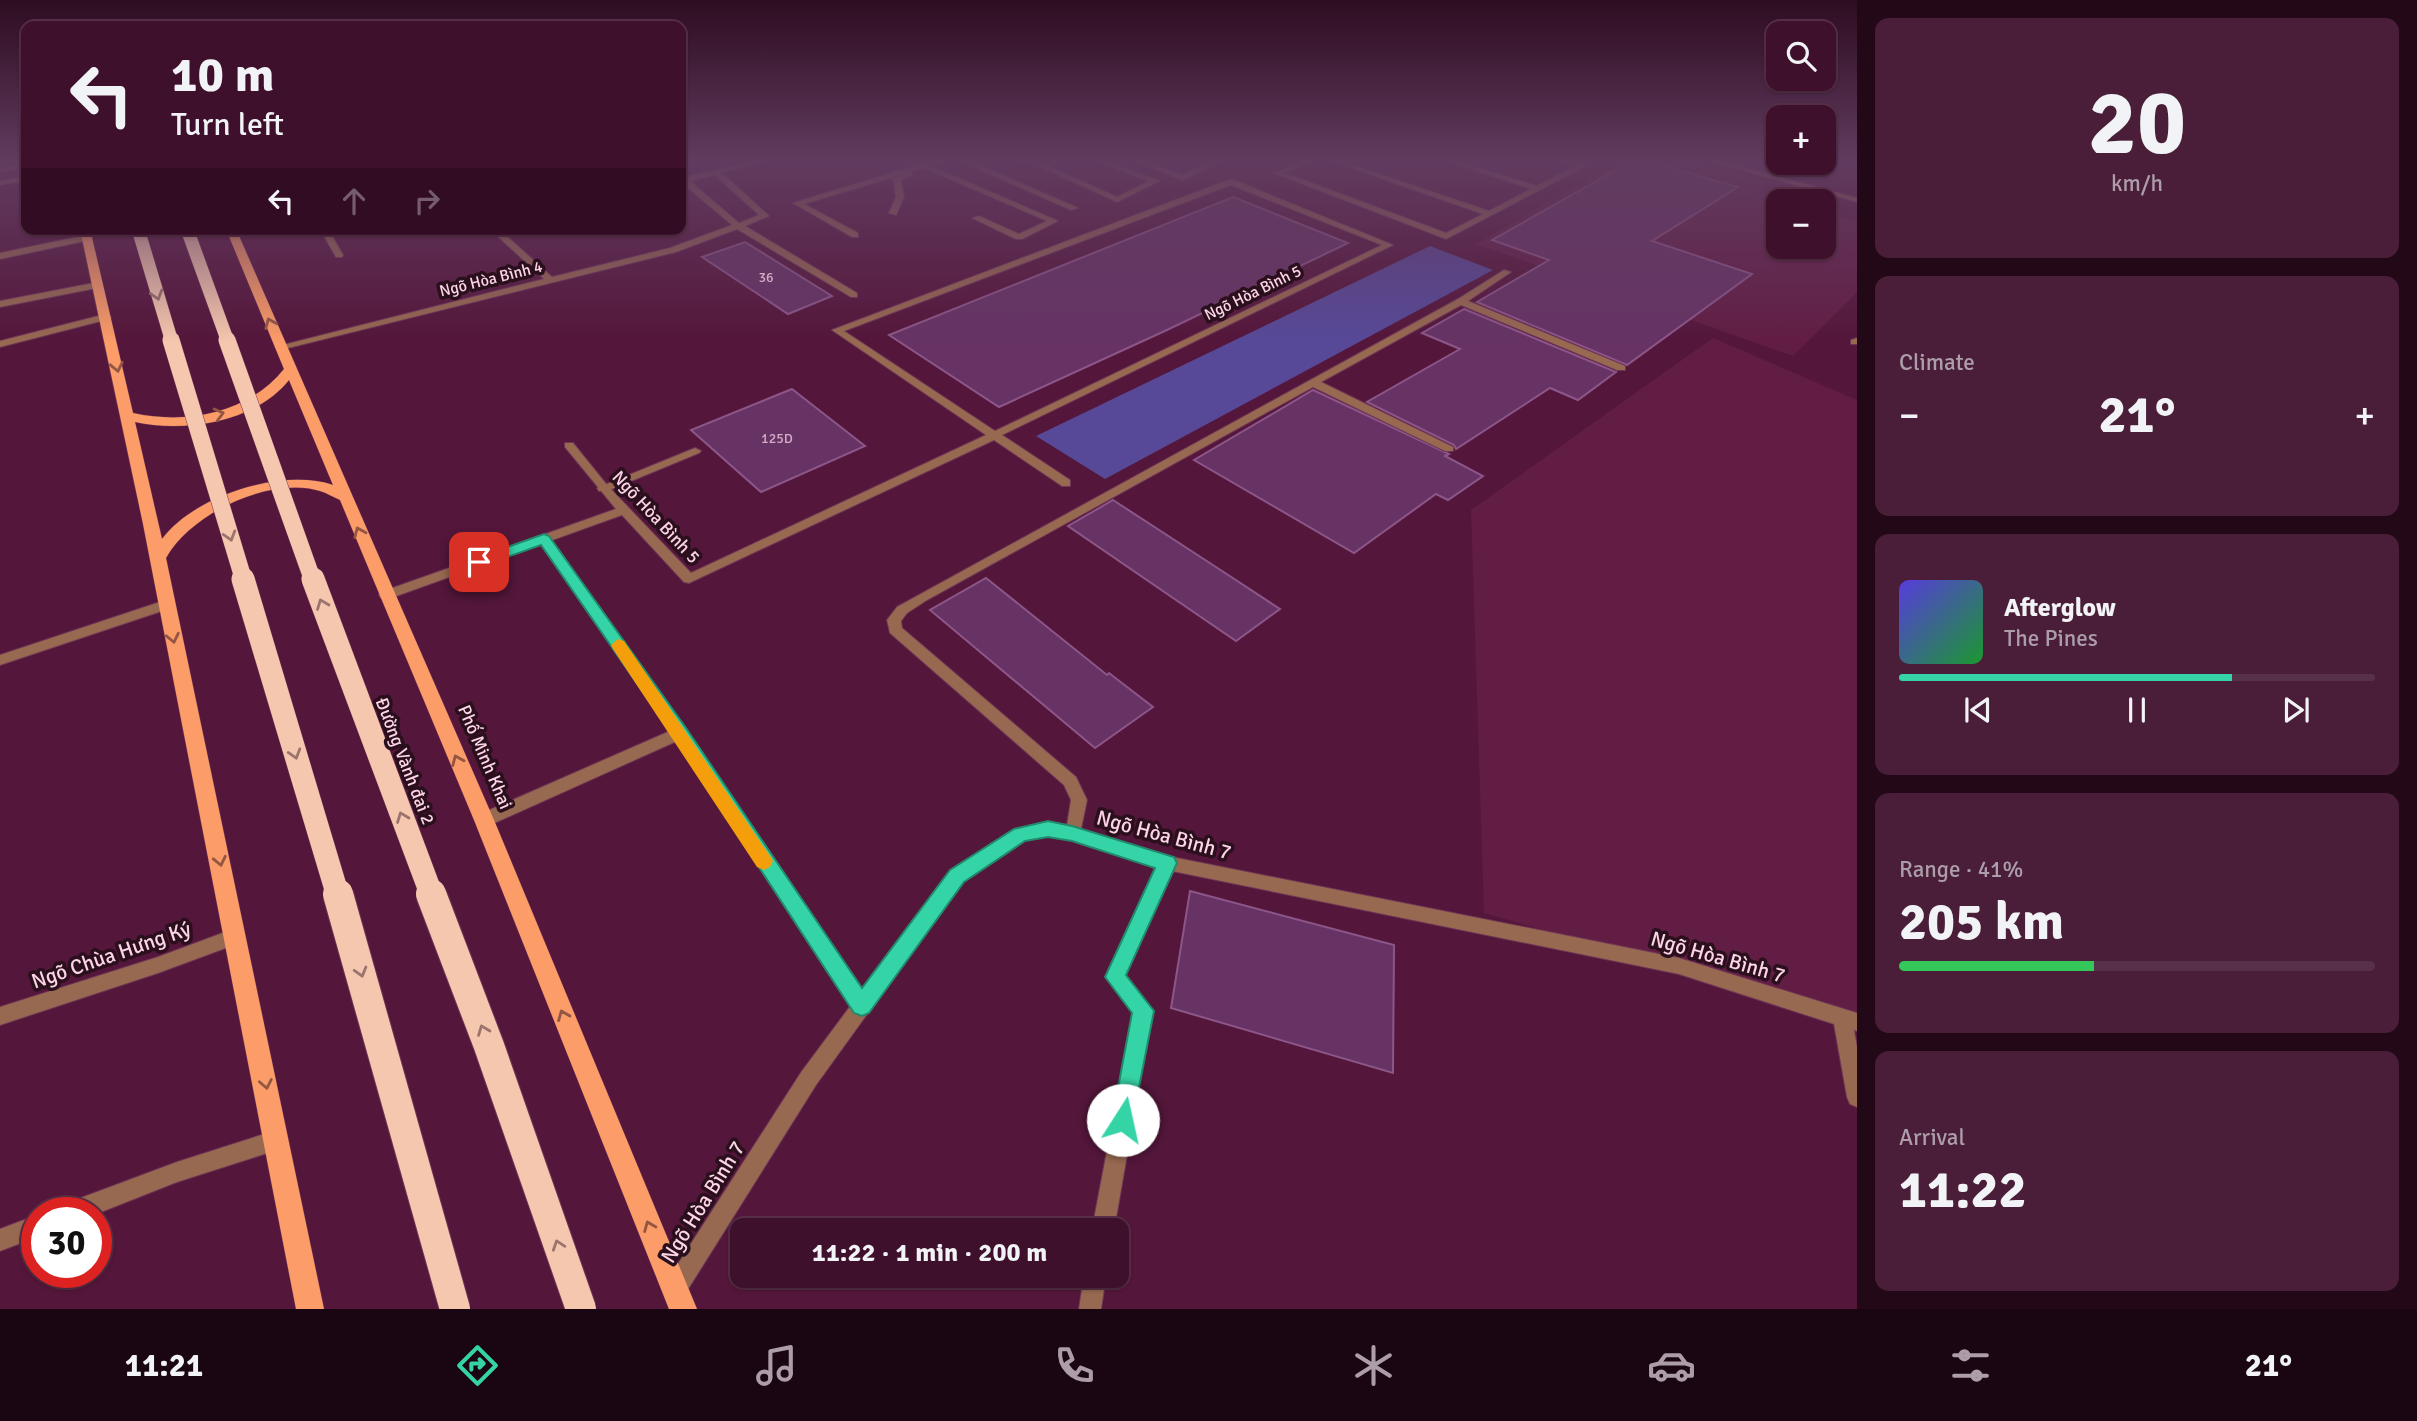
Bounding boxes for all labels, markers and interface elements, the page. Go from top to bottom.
map controls [1766,21,1836,259]
button: search [1766,21,1836,91]
text: 10 m [171,45,274,105]
icon: left [56,49,147,140]
text: 20 [2088,67,2186,180]
text: Turn left [171,105,284,144]
button: + [1766,105,1836,175]
text: km/h [2111,169,2163,198]
icon: left [262,182,300,220]
icon: ahead [335,182,373,220]
icon: right [408,182,446,220]
button: − [1766,189,1836,259]
street label: Ngõ Hòa Bình 4 [437,256,545,301]
street label: Ngõ Hòa Bình 5 [1201,261,1305,325]
house number: 36 [758,269,774,286]
one-way arrow [149,288,164,300]
one-way arrow [264,318,278,330]
text: Climate [1899,348,1975,377]
one-way arrow [108,361,123,373]
text: 21° [2099,383,2175,447]
text: − [1899,392,1920,439]
text: + [2354,392,2375,439]
one-way arrow [212,408,224,422]
house number: 125D [761,430,793,447]
street label: Ngõ Hòa Bình 5 [607,466,705,568]
one-way arrow [353,527,367,540]
one-way arrow [221,530,236,542]
pin [449,532,509,592]
icon: arrive [460,543,498,581]
text: Afterglow [2004,592,2116,624]
one-way arrow [316,599,330,611]
text: The Pines [2004,624,2098,653]
one-way arrow [165,632,180,644]
icon: previous [1959,691,1997,729]
icon: pause [2118,691,2156,729]
icon: next [2277,691,2315,729]
street label: Đường Vành đai 2 [371,694,439,828]
street label: Phố Minh Khai [453,702,517,812]
one-way arrow [287,748,302,760]
one-way arrow [452,754,466,766]
street label: Ngõ Hòa Bình 7 [1094,805,1234,865]
one-way arrow [397,812,411,824]
one-way arrow [212,855,227,867]
text: Range · 41% [1899,855,2023,884]
text: 205 km [1899,890,2064,954]
street label: Ngõ Chùa Hưng Ký [28,915,194,994]
street label: Ngõ Hòa Bình 7 [1648,925,1788,989]
one-way arrow [352,966,367,978]
one-way arrow [558,1010,572,1022]
one-way arrow [477,1024,491,1036]
one-way arrow [257,1078,272,1090]
position arrow [1086,1083,1160,1157]
text: Arrival [1899,1123,1965,1152]
street label: Ngõ Hòa Bình 7 [655,1136,751,1268]
text: 11:22 [1899,1158,2027,1222]
speed limit sign: 30 [21,1197,112,1288]
one-way arrow [643,1220,657,1233]
text: 11:22 · 1 min · 200 m [812,1237,1047,1269]
one-way arrow [552,1239,566,1251]
icon: directions [453,1341,502,1390]
icon: music [752,1341,801,1390]
icon: phone [1050,1341,1099,1390]
icon: climate [1349,1341,1398,1390]
icon: car [1647,1341,1696,1390]
icon: filters [1946,1341,1995,1390]
text: 11:21 [125,1346,203,1385]
text: 21° [2245,1346,2292,1385]

